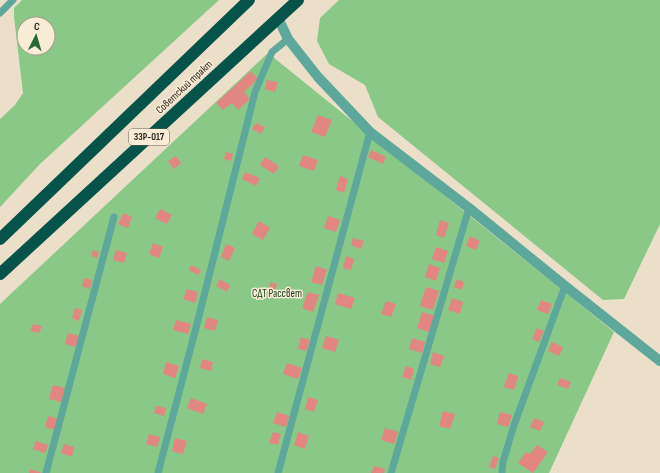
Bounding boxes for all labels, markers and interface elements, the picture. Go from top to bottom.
north arrow [16,16,56,56]
text: С [33,20,41,33]
street label: Советский тракт [153,58,215,116]
road number: 33Р-017 [129,129,169,145]
park label: СДТ Рассвет [252,287,302,300]

